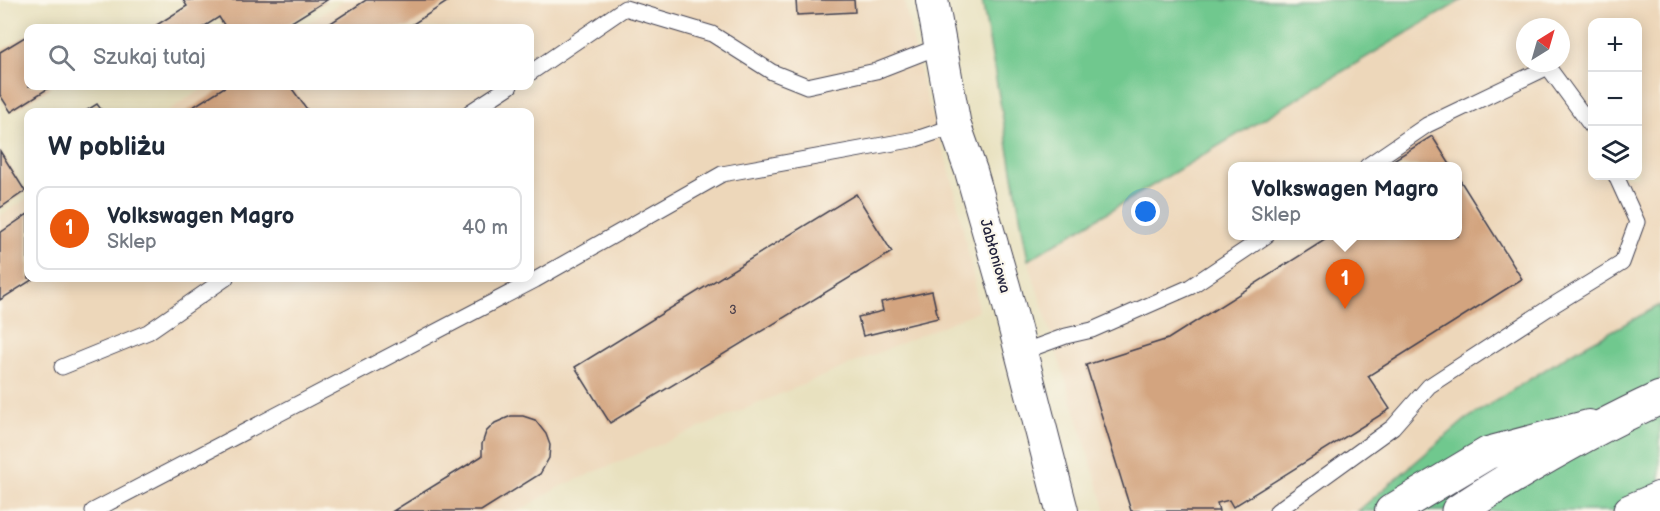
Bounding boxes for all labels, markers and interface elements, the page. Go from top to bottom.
north arrow [1516,18,1570,72]
map controls [1588,18,1642,180]
button: + [1588,18,1642,72]
search box [24,24,534,90]
icon: search [45,41,78,74]
text: Szukaj tutaj [93,44,206,71]
button: − [1588,72,1642,126]
button: layers [1588,126,1642,180]
text: W pobliżu [48,132,166,163]
popup [1228,162,1462,240]
text: Volkswagen Magro [1251,176,1439,203]
your location [1131,197,1160,226]
text: Volkswagen Magro [107,203,294,230]
text: Sklep [1251,203,1301,227]
text: 1 [65,216,74,240]
text: 40 m [462,216,508,240]
street label: Jabłoniowa [975,217,1015,295]
text: Sklep [107,230,157,254]
pin: 1 [1326,260,1364,309]
house number: 3 [729,303,737,318]

